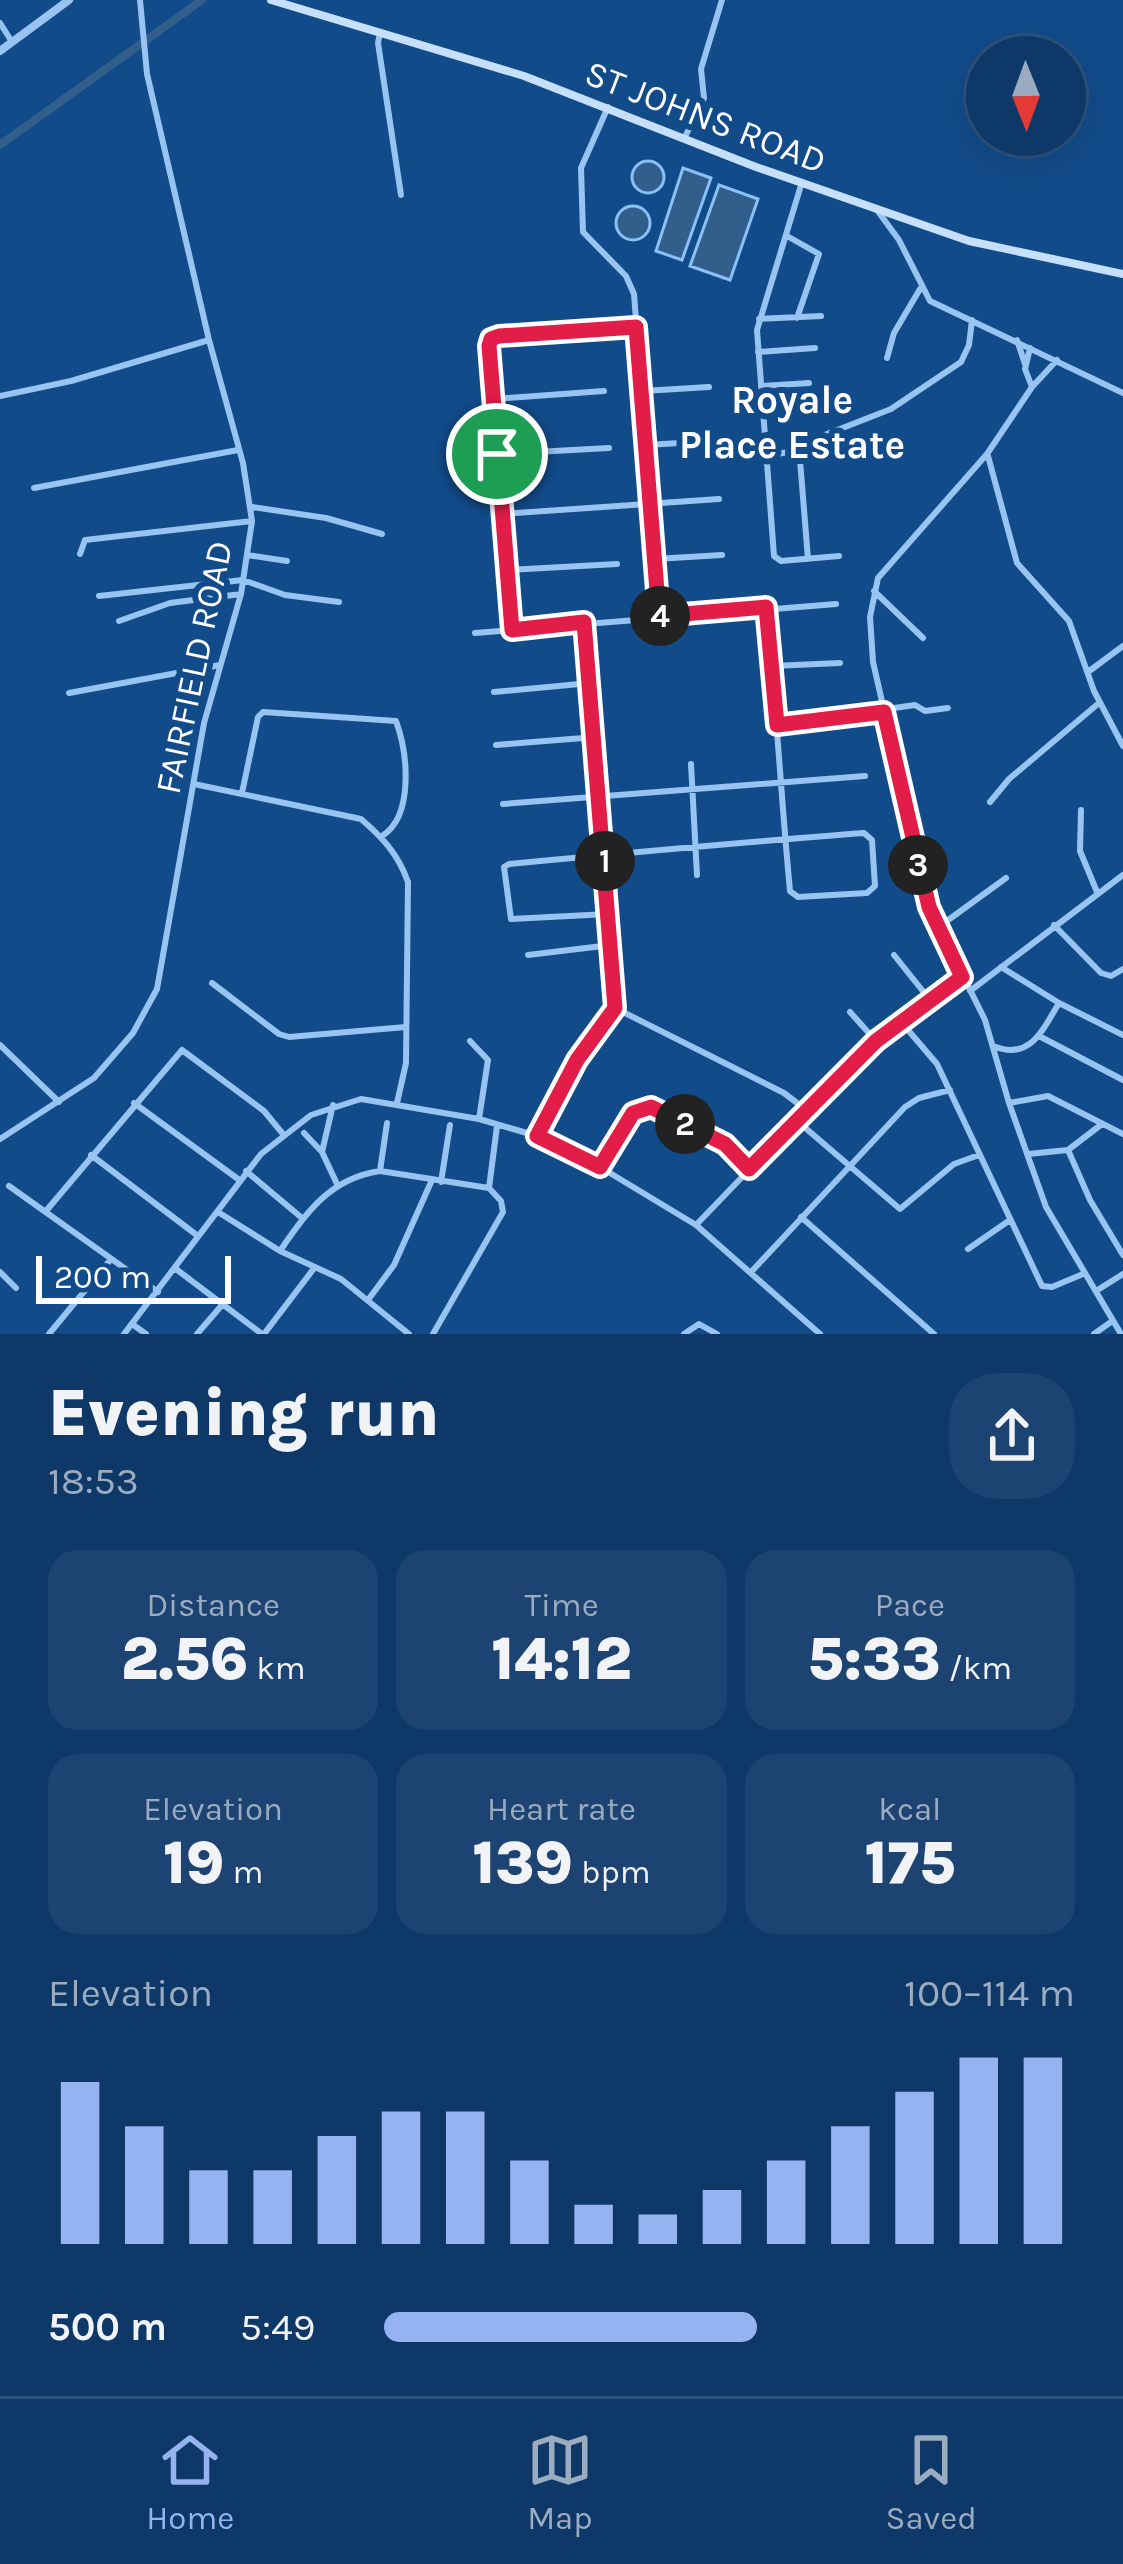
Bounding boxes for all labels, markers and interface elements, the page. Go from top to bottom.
north arrow [966,36,1086,156]
map controls [966,36,1086,156]
street label: ST JOHNS ROAD [579,52,832,182]
district label: Royale Place Estate [679,377,905,468]
pin [446,403,548,505]
icon: arrive [464,421,530,487]
street label: FAIRFIELD ROAD [147,537,241,798]
pin: 4 [630,586,690,646]
text: 4 [650,597,670,635]
pin: 1 [575,831,635,891]
pin: 3 [888,835,948,895]
text: 1 [599,842,611,880]
text: 3 [908,846,928,884]
pin: 2 [655,1094,715,1154]
text: 2 [675,1105,695,1143]
scale bar [36,1250,231,1303]
text: 200 m [54,1258,151,1296]
button: share [949,1373,1075,1499]
text: Evening run [48,1374,439,1452]
text: 18:53 [48,1458,139,1504]
text: Distance [146,1586,280,1624]
text: Time [524,1586,599,1624]
text: Pace [875,1586,945,1624]
text: 2.56 [121,1624,248,1694]
text: 14:12 [491,1624,632,1694]
text: 5:33 [807,1624,941,1694]
text: km [248,1649,306,1687]
text: /km [941,1649,1012,1687]
text: Elevation [143,1790,283,1828]
text: Heart rate [487,1790,636,1828]
text: kcal [878,1790,941,1828]
text: 19 [163,1828,225,1898]
text: 139 [472,1828,573,1898]
text: 175 [864,1828,955,1898]
text: m [225,1853,263,1891]
text: bpm [573,1853,651,1891]
text: Elevation [48,1970,213,2016]
text: 100–114 m [904,1970,1075,2016]
text: 500 m [48,2304,167,2350]
text: 5:49 [240,2304,315,2350]
tab: Home [146,2427,234,2537]
tab: Map [527,2427,593,2537]
tab: Saved [885,2427,977,2537]

